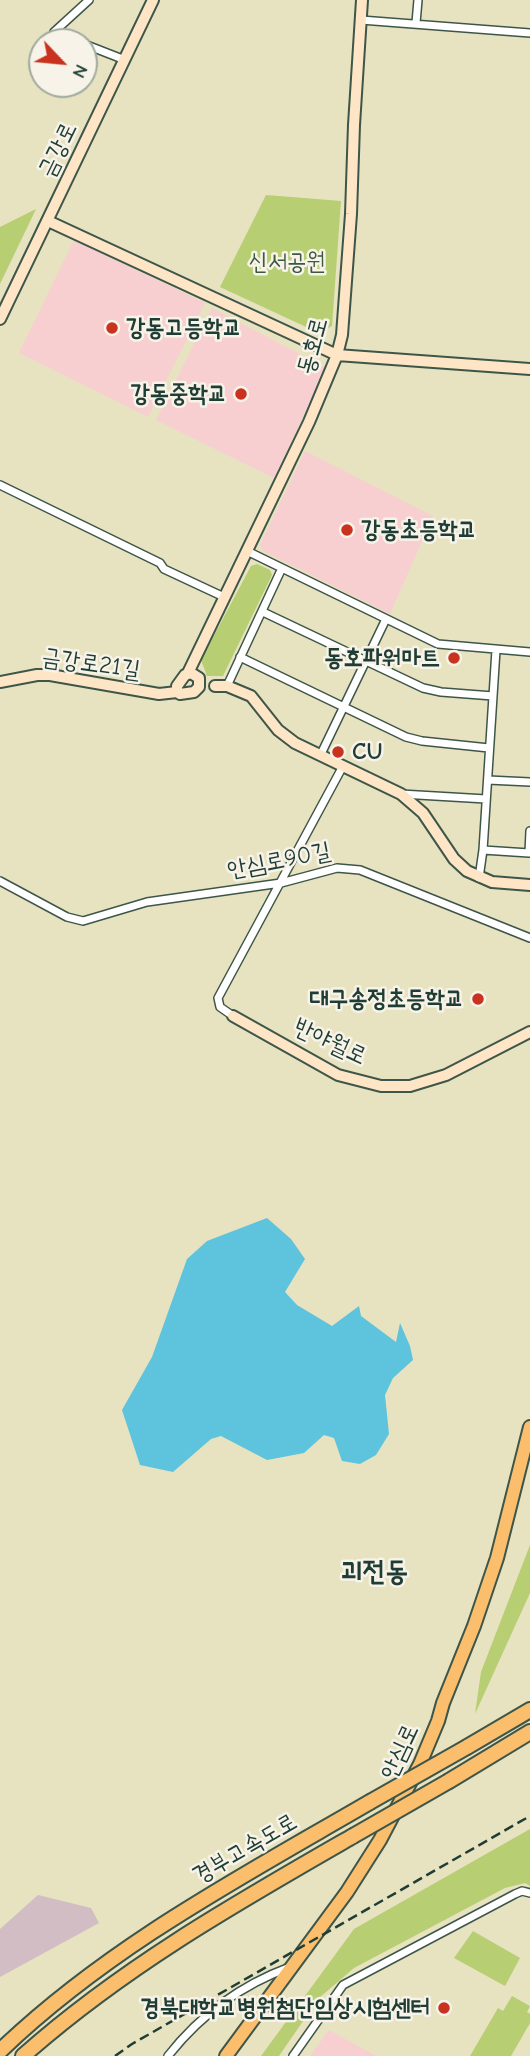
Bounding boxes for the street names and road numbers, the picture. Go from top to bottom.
street label: 금강로 [32,118,84,182]
street label: 동호로 [292,314,334,378]
street label: 금강로21길 [40,643,142,685]
street label: 안심로90길 [225,837,333,885]
street label: 반야월로 [289,1013,371,1071]
street label: 안심로 [375,1720,425,1784]
street label: 경부고속도로 [188,1808,302,1890]

